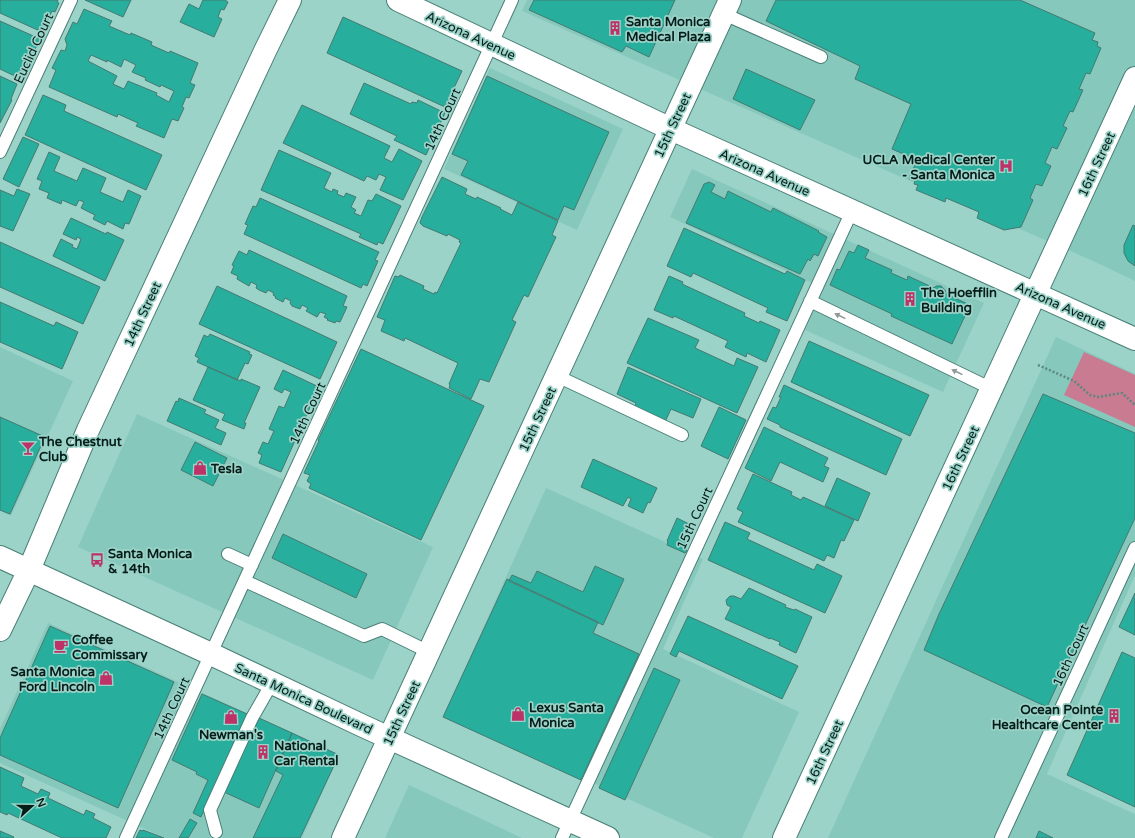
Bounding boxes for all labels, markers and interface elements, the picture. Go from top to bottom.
street label: Arizona Avenue [423,8,518,64]
street label: Euclid Court [11,11,57,86]
place label: Santa Monica Medical Plaza [626,14,711,45]
building icon: Santa Monica Medical Plaza [607,20,623,36]
street label: 14th Court [421,86,464,153]
street label: 15th Street [651,90,695,160]
street label: 16th Street [1075,129,1119,199]
street label: Arizona Avenue [717,146,812,200]
place label: UCLA Medical Center - Santa Monica [863,152,996,183]
hospital icon: UCLA Medical Center - Santa Monica [998,158,1014,174]
street label: 14th Street [121,279,165,349]
street label: Arizona Avenue [1013,279,1108,333]
place label: The Hoefflin Building [920,285,997,316]
building icon: The Hoefflin Building [902,291,918,307]
one-way arrow [834,313,845,319]
one-way arrow [951,369,963,375]
street label: 14th Court [286,380,329,447]
street label: 15th Street [516,384,560,454]
street label: 16th Street [939,423,983,493]
place label: The Chestnut Club [38,434,122,465]
bar icon: The Chestnut Club [20,440,36,456]
shop icon: Tesla [192,460,208,476]
place label: Tesla [210,461,242,477]
street label: 15th Court [673,485,716,552]
place label: Santa Monica & 14th [108,546,192,577]
bus stop icon: Santa Monica & 14th [89,552,105,568]
street label: 16th Court [1049,622,1092,689]
place label: Coffee Commissary [72,632,148,663]
cafe icon: Coffee Commissary [53,638,69,654]
street label: Santa Monica Boulevard [232,660,375,738]
place label: Santa Monica Ford Lincoln [11,664,95,695]
shop icon: Santa Monica Ford Lincoln [98,670,114,686]
street label: 14th Court [150,675,193,742]
street label: 15th Street [380,678,424,748]
place label: Lexus Santa Monica [529,700,604,731]
place label: Ocean Pointe Healthcare Center [992,702,1104,733]
shop icon: Lexus Santa Monica [510,706,526,722]
building icon: Ocean Pointe Healthcare Center [1106,708,1122,724]
shop icon: Newman's [223,709,239,725]
street label: 16th Street [803,717,847,787]
place label: Newman's [199,727,263,743]
place label: National Car Rental [274,738,339,769]
building icon: National Car Rental [255,744,271,760]
north arrow [12,786,52,826]
text: N [33,796,49,809]

